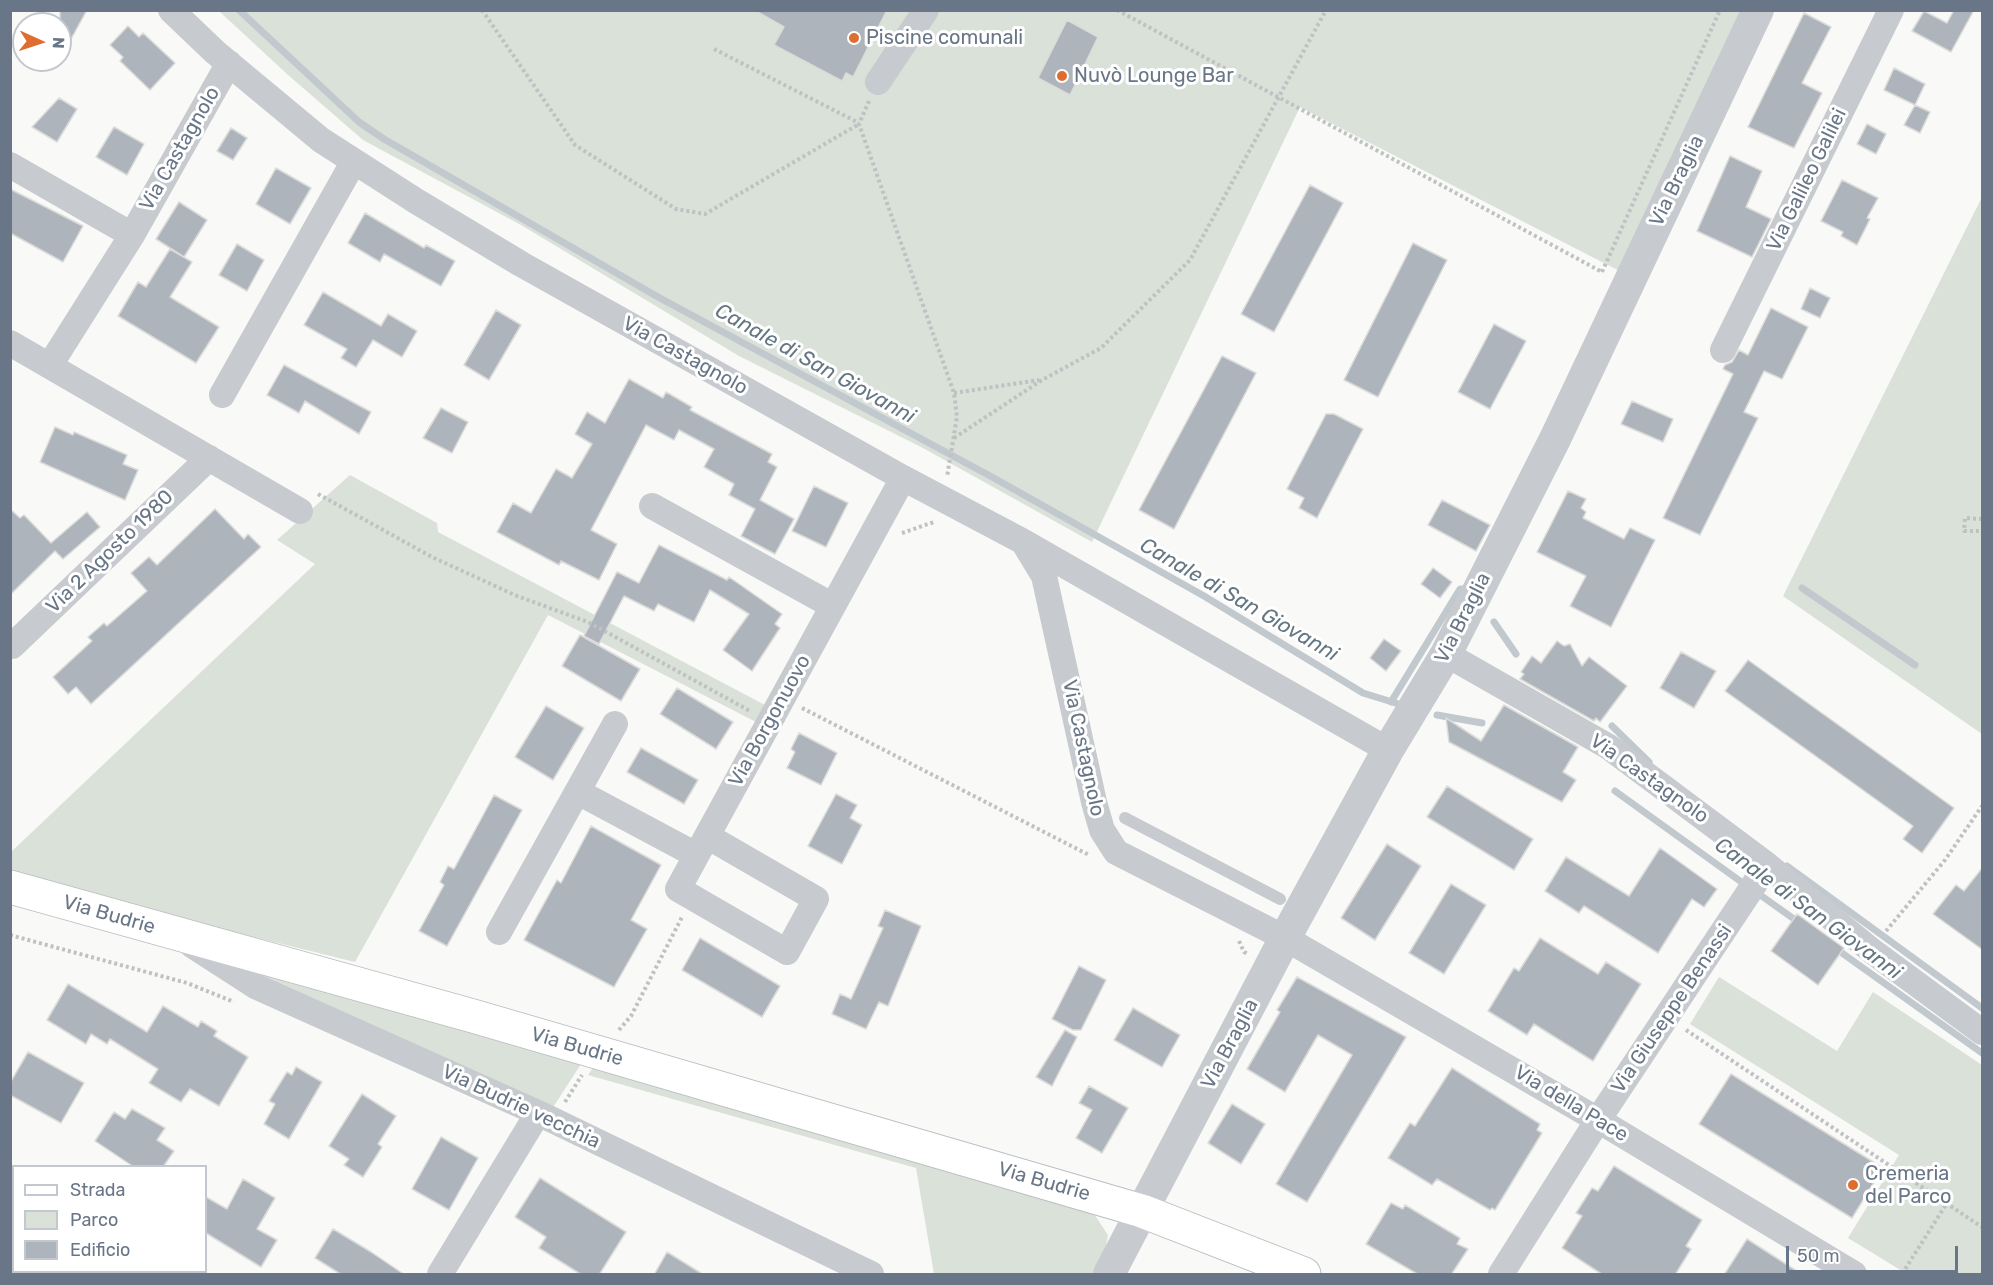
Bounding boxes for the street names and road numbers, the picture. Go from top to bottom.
street label: Via Castagnolo [135,83,225,215]
street label: Via Galileo Galilei [1762,105,1852,255]
street label: Via Braglia [1645,132,1709,230]
street label: Via Castagnolo [618,312,752,400]
street label: Via 2 Agosto 1980 [41,485,179,619]
street label: Via Braglia [1430,569,1496,667]
street label: Via Borgonuovo [724,651,816,791]
street label: Via Castagnolo [1057,677,1109,819]
street label: Via Castagnolo [1585,729,1713,829]
street label: Via Budrie [60,890,158,940]
street label: Via Giuseppe Benassi [1607,920,1737,1098]
street label: Via Braglia [1196,995,1264,1093]
street label: Via Budrie [528,1022,626,1072]
street label: Via Budrie vecchia [438,1060,604,1154]
street label: Via della Pace [1510,1061,1632,1147]
street label: Via Budrie [995,1157,1093,1207]

